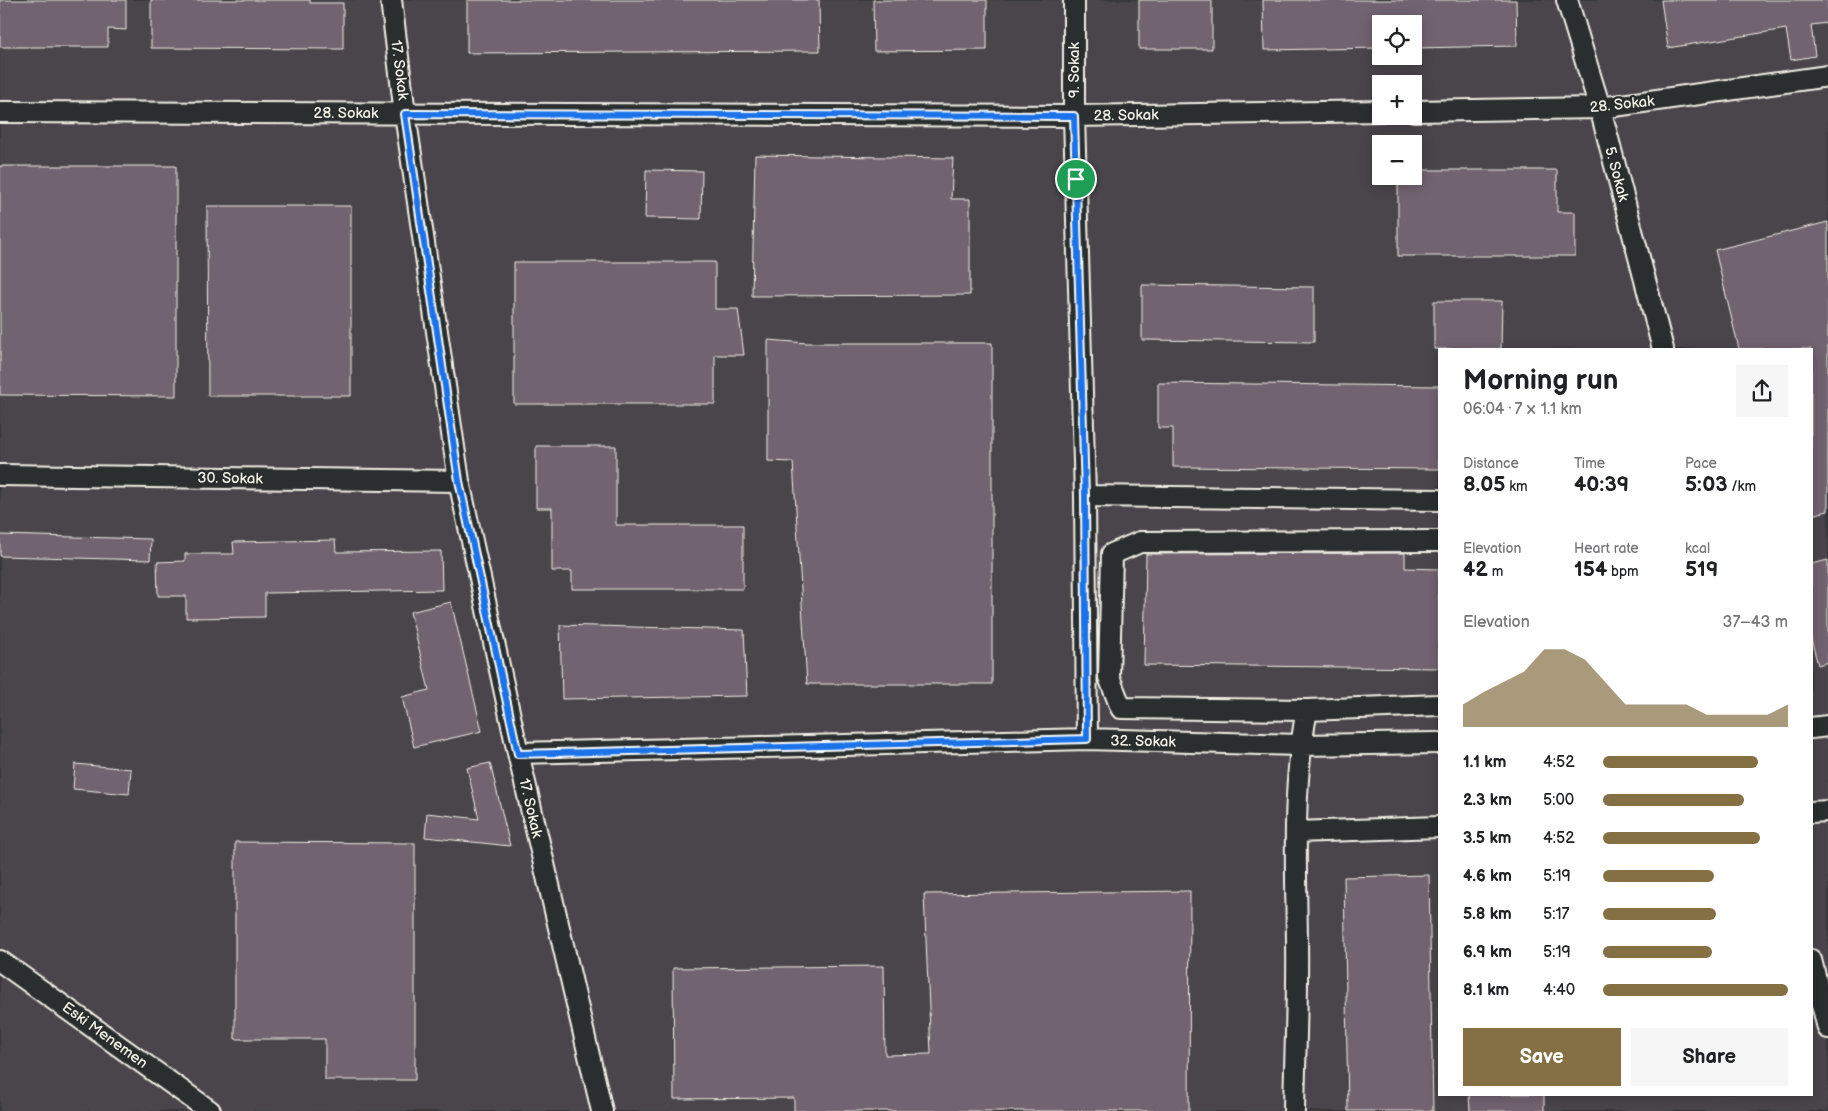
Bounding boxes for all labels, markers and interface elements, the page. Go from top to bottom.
map controls [1372,15,1422,185]
button: locate [1372,15,1422,65]
street label: 17. Sokak [386,39,413,102]
street label: 9. Sokak [1065,41,1084,98]
button: + [1372,75,1422,125]
street label: 28. Sokak [1589,92,1656,117]
street label: 28. Sokak [314,104,379,123]
street label: 28. Sokak [1093,105,1159,126]
button: − [1372,135,1422,185]
street label: 5. Sokak [1600,145,1633,204]
pin [1055,158,1097,200]
icon: arrive [1062,165,1090,193]
text: Morning run [1463,364,1618,397]
button: share [1736,365,1788,417]
text: 06:04 · 7 × 1.1 km [1463,400,1582,419]
text: Distance [1463,455,1519,472]
text: Time [1574,455,1605,472]
text: Pace [1685,455,1717,472]
street label: 30. Sokak [197,468,263,489]
text: 8.05 [1463,472,1505,497]
text: 40:39 [1574,472,1629,497]
text: 5:03 [1685,472,1728,497]
text: km [1505,478,1528,495]
text: /km [1728,478,1756,495]
text: Elevation [1463,540,1521,557]
text: Heart rate [1574,540,1639,557]
text: kcal [1685,540,1710,557]
text: 42 [1463,557,1488,582]
text: 154 [1574,557,1607,582]
text: 519 [1685,557,1718,582]
text: m [1488,563,1503,580]
text: bpm [1607,563,1639,580]
text: Elevation [1463,613,1530,632]
text: 37–43 m [1723,613,1788,632]
street label: 32. Sokak [1110,731,1176,752]
text: 1.1 km [1463,753,1506,772]
text: 4:52 [1543,753,1575,772]
street label: 17. Sokak [514,777,547,840]
text: 2.3 km [1463,791,1512,810]
text: 5:00 [1543,791,1574,810]
text: 3.5 km [1463,829,1511,848]
text: 4:52 [1543,829,1575,848]
text: 4.6 km [1463,867,1512,886]
text: 5:19 [1543,867,1571,886]
text: 5.8 km [1463,905,1512,924]
text: 5:17 [1543,905,1569,924]
text: 6.9 km [1463,943,1512,962]
text: 5:19 [1543,943,1571,962]
text: 8.1 km [1463,981,1509,1000]
text: 4:40 [1543,981,1575,1000]
street label: Eski Menemen [58,998,151,1073]
button: Save [1463,1028,1621,1086]
button: Share [1631,1028,1788,1086]

